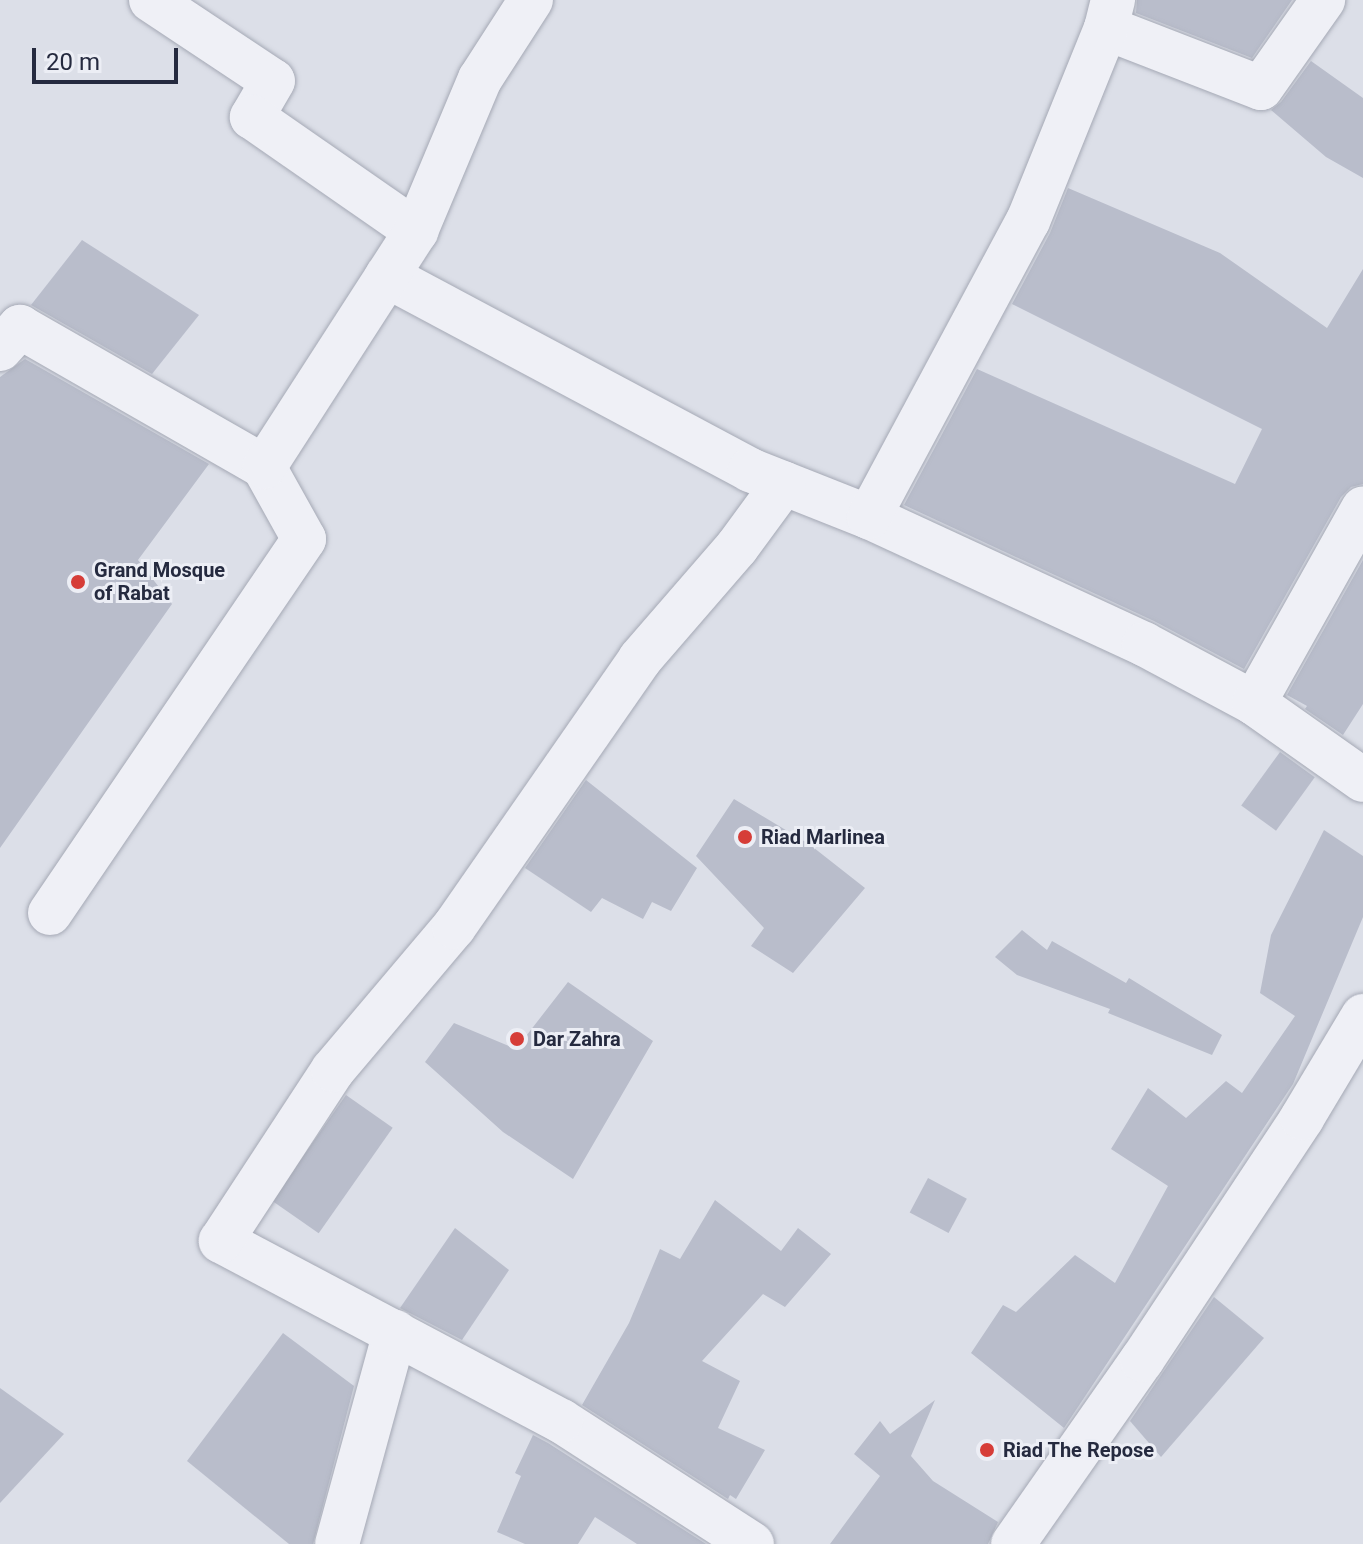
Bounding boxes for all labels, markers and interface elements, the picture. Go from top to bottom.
scale bar [36,32,182,82]
text: 20 m [46,48,100,76]
place label: Grand Mosque of Rabat [94,558,225,605]
marker: Grand Mosque of Rabat [69,573,87,591]
place label: Riad Marlinea [761,825,885,849]
marker: Riad Marlinea [736,828,754,846]
place label: Dar Zahra [533,1027,621,1051]
marker: Dar Zahra [508,1030,526,1048]
place label: Riad The Repose [1003,1438,1155,1462]
marker: Riad The Repose [978,1441,996,1459]

